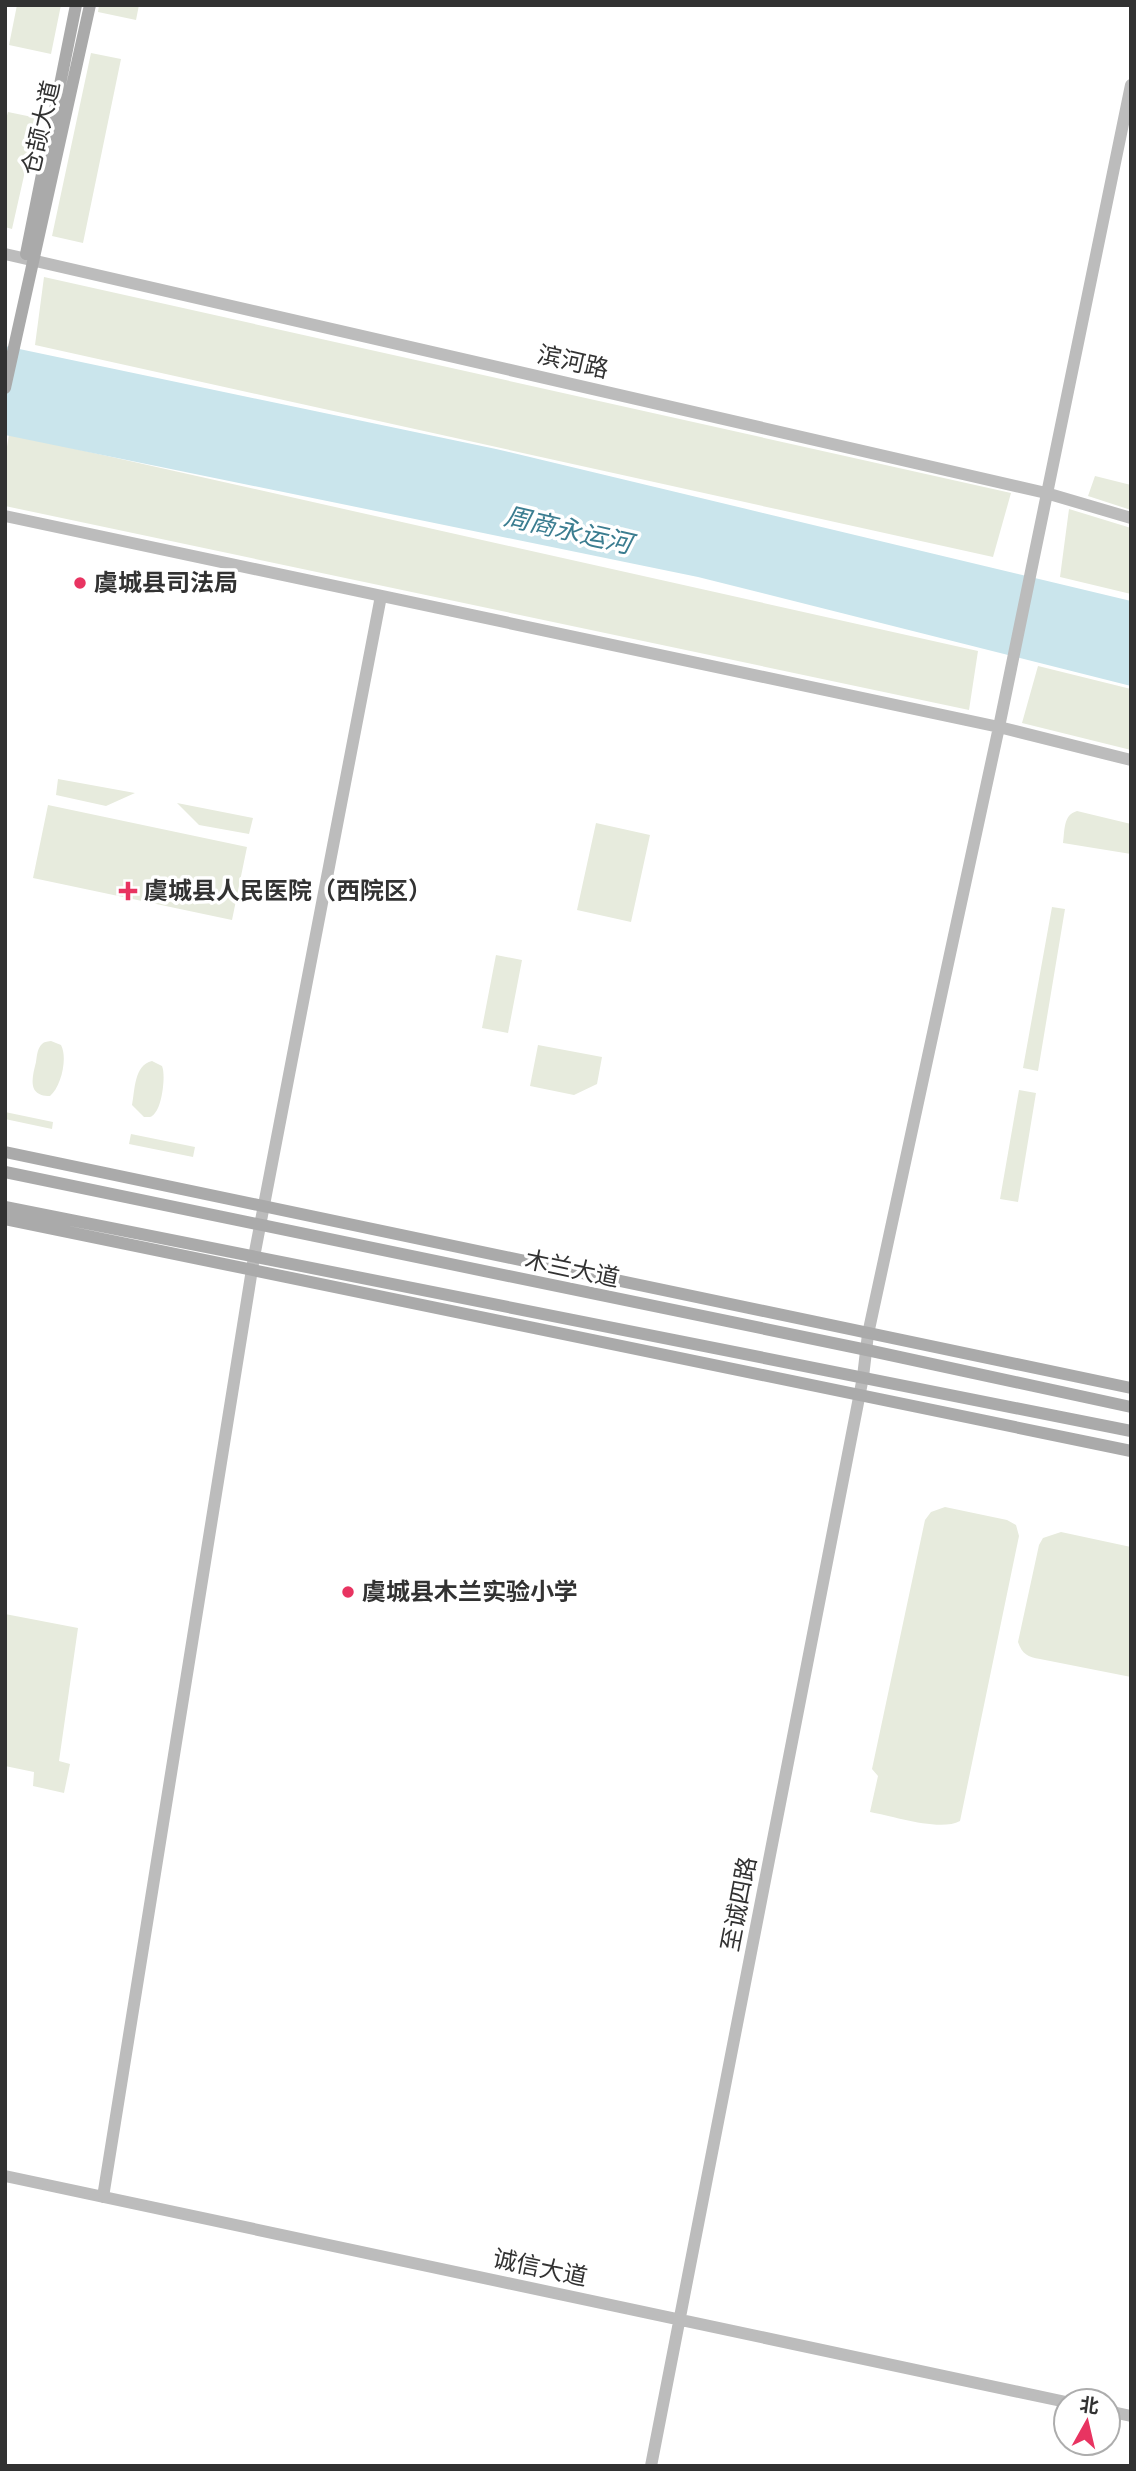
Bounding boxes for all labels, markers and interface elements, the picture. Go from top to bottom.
street label: 仓颉大道 [17,78,65,178]
street label: 滨河路 [535,340,611,384]
water label: 周商永运河 [501,501,640,560]
place label: 虞城县司法局 [94,569,238,597]
marker: 虞城县司法局 [72,575,88,591]
place label: 虞城县人民医院（西院区） [144,877,432,905]
marker: 虞城县人民医院（西院区） [118,881,138,901]
street label: 木兰大道 [522,1245,622,1293]
place label: 虞城县木兰实验小学 [362,1578,578,1606]
marker: 虞城县木兰实验小学 [340,1584,356,1600]
street label: 至诚四路 [716,1854,762,1954]
street label: 诚信大道 [490,2244,590,2292]
north arrow [1052,2387,1122,2457]
text: 北 [1078,2393,1100,2418]

